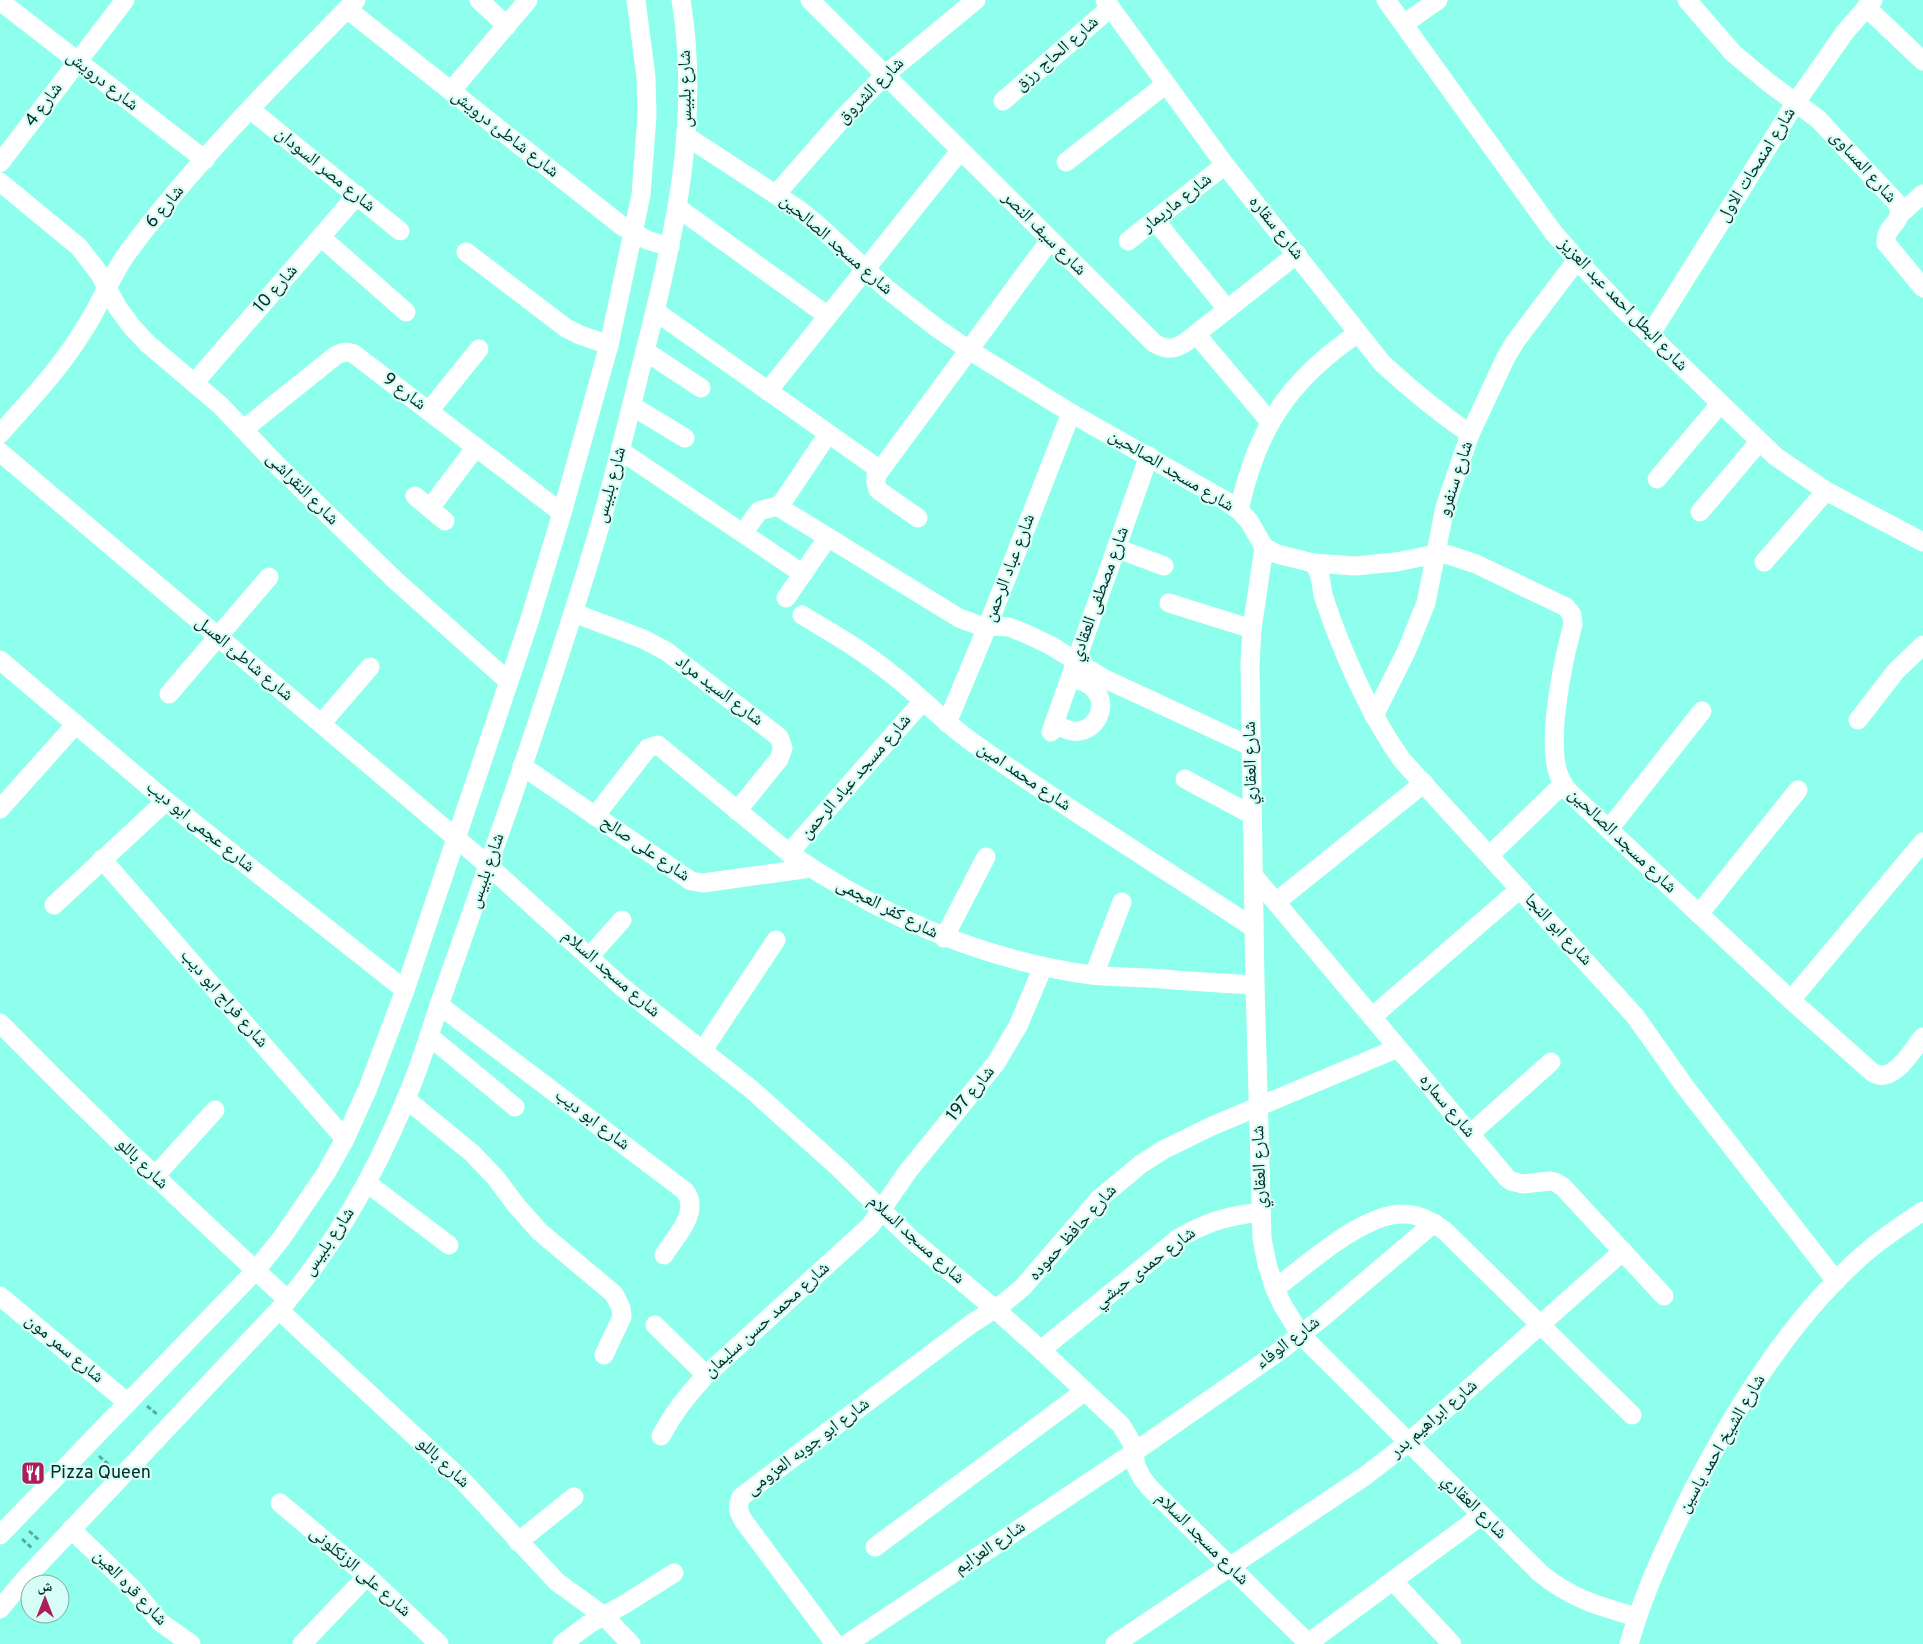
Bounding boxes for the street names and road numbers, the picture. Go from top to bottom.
street label: شارع الحاج رزق [1010,11,1104,97]
street label: شارع درويش [61,46,143,116]
street label: شارع بلبيس [674,50,698,128]
street label: شارع الشروق [833,53,909,129]
street label: شارع 4 [20,78,68,132]
street label: شارع شاطئ درويش [446,85,564,183]
street label: شارع امنمحات الاول [1713,103,1801,227]
street label: شارع مصر السودان [270,122,380,218]
street label: شارع المساوى [1824,126,1902,208]
street label: شارع ماريمار [1136,168,1217,238]
street label: شارع 6 [140,181,190,233]
street label: شارع سيف النصر [996,186,1091,281]
street label: شارع مسجد الصالحين [775,189,897,301]
street label: شارع سقاره [1243,191,1309,265]
street label: شارع البطل احمد عبد العزيز [1552,233,1693,377]
street label: شارع 10 [249,260,303,318]
street label: شارع 9 [377,368,431,416]
street label: شارع مسجد الصالحين [1104,424,1238,518]
street label: شارع سنفرو [1433,438,1479,520]
street label: شارع بلبيس [590,444,632,526]
street label: شارع النقراشى [260,447,344,531]
street label: شارع عباد الرحمن [979,511,1041,625]
street label: شارع مصطفى العقادي [1065,524,1136,665]
street label: شارع شاطئ العسل [190,611,298,707]
street label: شارع السيد مراد [670,650,768,732]
street label: شارع مسجد عباد الرحمن [795,710,917,844]
street label: شارع العقاري [1239,721,1265,805]
street label: شارع محمد امين [973,737,1075,817]
street label: شارع عجمى ابو ديب [141,776,259,878]
street label: شارع مسجد الصالحين [1563,783,1681,899]
street label: شارع على صالح [596,811,694,887]
street label: شارع بلبيس [463,830,511,912]
street label: شارع كفر العجمى [832,873,942,945]
street label: شارع ابو النجا [1519,889,1597,971]
street label: شارع مسجد السلام [557,925,665,1023]
street label: شارع فراج ابو ديب [175,945,273,1053]
street label: شارع 197 [942,1062,1000,1126]
street label: شارع سماره [1414,1069,1480,1143]
street label: شارع ابو ديب [550,1084,634,1156]
street label: شارع العقاري [1247,1125,1275,1209]
street label: شارع باللو [111,1133,173,1195]
street label: شارع حافظ حموده [1024,1180,1122,1286]
street label: شارع مسجد السلام [863,1190,969,1290]
street label: شارع بلبيس [298,1203,360,1281]
street label: شارع حمدى حبشي [1089,1222,1202,1315]
street label: شارع محمد حسن سليمان [699,1257,835,1383]
street label: شارع سمر مون [20,1309,108,1389]
street label: شارع الوفاء [1251,1311,1325,1375]
street label: شارع الشيخ احمد ياسين [1673,1370,1771,1518]
street label: شارع ابراهيم بدر [1385,1375,1483,1464]
street label: شارع ابو جوبه العزومى [741,1393,875,1501]
street label: شارع باللو [412,1433,474,1493]
street label: شارع العقاري [1435,1469,1512,1546]
street label: شارع مسجد السلام [1150,1487,1254,1591]
street label: شارع العزايم [950,1516,1030,1580]
street label: شارع على الزنكلونى [304,1522,416,1622]
street label: شارع قره العين [88,1545,172,1631]

